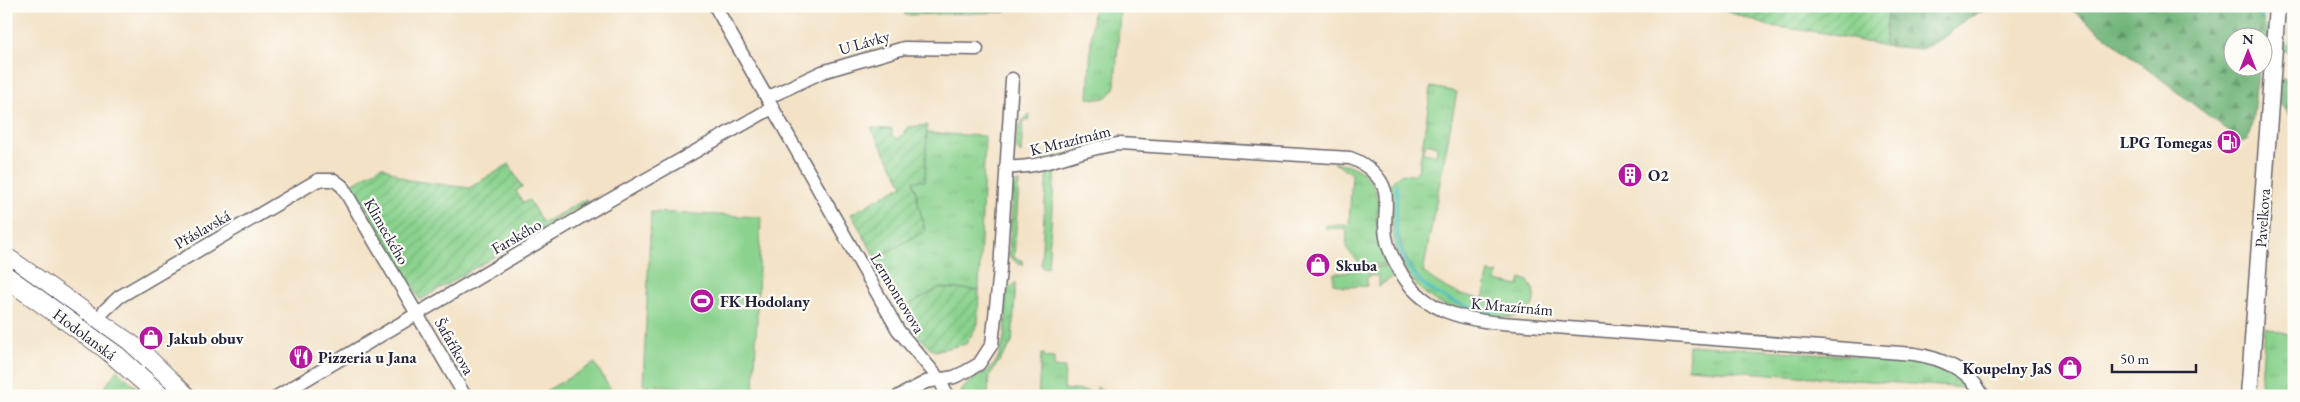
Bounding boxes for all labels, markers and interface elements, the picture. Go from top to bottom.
street label: U Lávky [836,25,893,60]
north arrow [2222,28,2272,78]
text: N [2242,30,2254,48]
street label: K Mrazírnám [1028,120,1113,161]
fuel station icon: LPG Tomegas [2216,129,2242,155]
place label: LPG Tomegas [2120,132,2212,153]
building icon: O2 [1617,162,1643,188]
place label: O2 [1648,165,1669,186]
street label: Pavelkova [2250,187,2275,248]
street label: Klimeckého [359,194,414,268]
street label: Přáslavská [170,205,235,254]
street label: Farského [487,214,545,259]
street label: Lermontovova [865,249,930,338]
shop icon: Skuba [1305,252,1331,278]
place label: Skuba [1336,255,1378,276]
sports icon: FK Hodolany [689,288,715,314]
place label: FK Hodolany [720,291,810,312]
street label: K Mrazírnám [1470,292,1555,321]
street label: Hodolanská [49,304,121,366]
street label: Šafaříkova [430,314,480,379]
shop icon: Jakub obuv [138,325,164,351]
place label: Jakub obuv [166,328,244,349]
scale bar [2112,342,2196,374]
restaurant icon: Pizzeria u Jana [288,344,314,370]
place label: Pizzeria u Jana [318,347,418,368]
text: 50 m [2120,349,2149,368]
shop icon: Koupelny JaS [2057,355,2083,381]
place label: Koupelny JaS [1963,358,2052,379]

